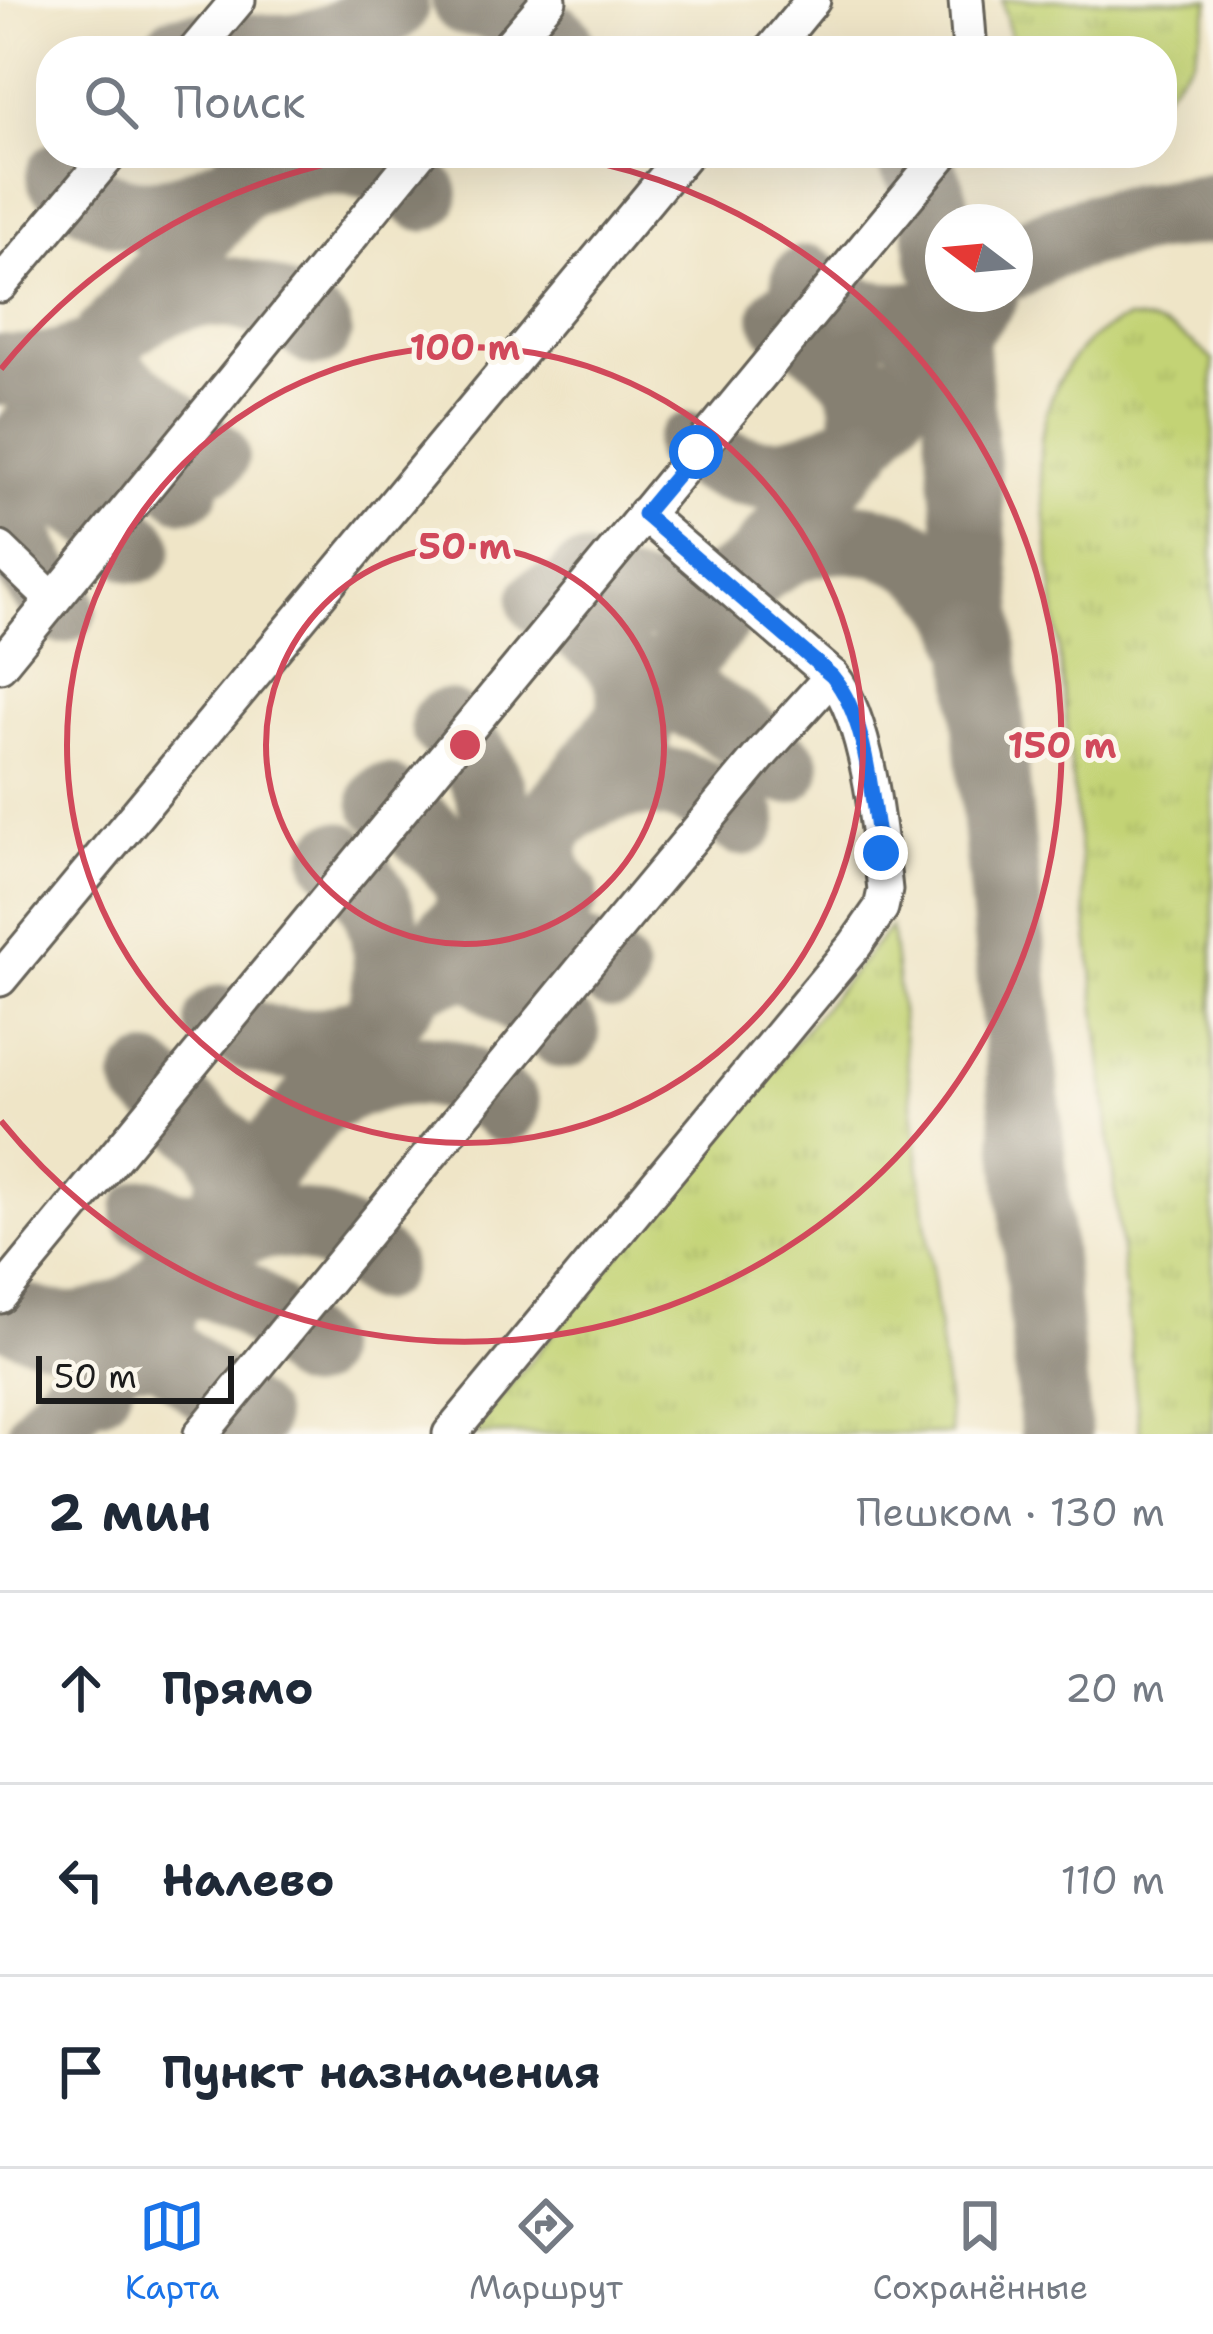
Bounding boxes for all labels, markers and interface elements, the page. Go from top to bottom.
search box [36,36,1177,168]
icon: search [78,69,144,135]
text: Поиск [174,72,305,132]
north arrow [925,204,1033,312]
text: 100 m [410,323,521,372]
route start [669,425,723,479]
text: 50 m [419,522,512,571]
text: 150 m [1007,721,1117,770]
centre of rings [444,724,486,766]
route end [854,826,908,880]
scale bar [36,1350,234,1403]
text: 50 m [54,1354,137,1399]
text: 2 мин [48,1478,212,1546]
text: Пешком · 130 m [857,1486,1165,1538]
icon: ahead [48,1655,114,1721]
text: Прямо [162,1658,313,1718]
text: 20 m [1065,1662,1165,1714]
icon: left [48,1847,114,1913]
text: Налево [162,1850,335,1910]
text: 110 m [1061,1854,1165,1906]
icon: arrive [48,2039,114,2105]
text: Пункт назначения [162,2042,601,2102]
tab: Карта [125,2193,219,2310]
tab: Маршрут [469,2193,623,2310]
tab: Сохранённые [873,2193,1088,2310]

